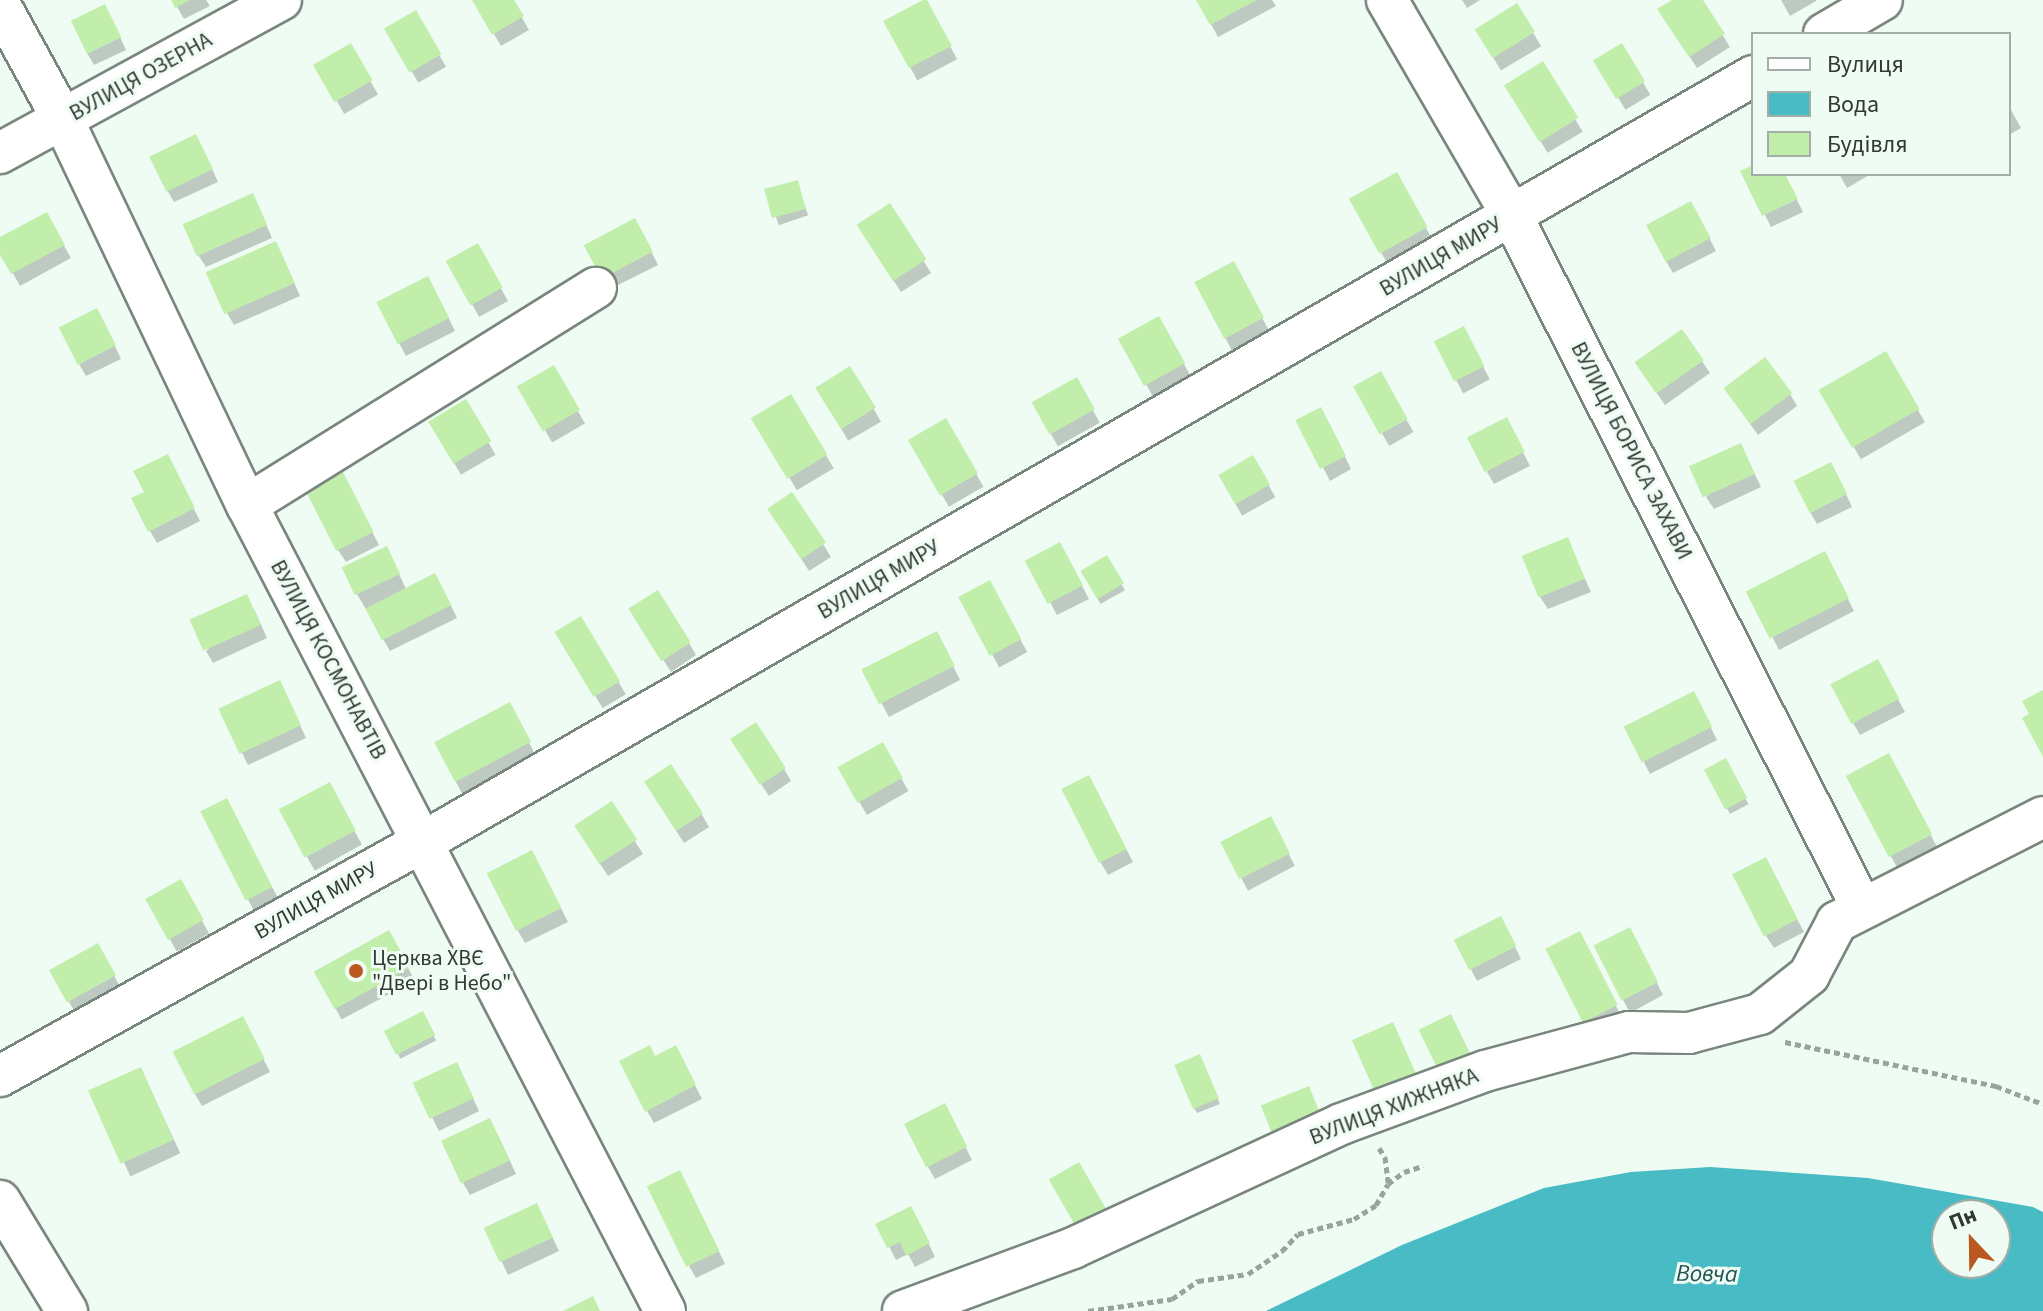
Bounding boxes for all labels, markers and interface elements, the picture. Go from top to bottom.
street label: ВУЛИЦЯ ОЗЕРНА [65,27,217,127]
legend [1751,32,2011,176]
text: Вулиця [1827,47,1904,82]
text: Вода [1827,87,1879,122]
text: Будівля [1827,127,1908,162]
street label: ВУЛИЦЯ МИРУ [1375,211,1507,303]
street label: ВУЛИЦЯ БОРИСА ЗАХАВИ [1565,338,1697,564]
street label: ВУЛИЦЯ МИРУ [813,534,945,626]
street label: ВУЛИЦЯ КОСМОНАВТІВ [264,556,392,764]
street label: ВУЛИЦЯ МИРУ [250,856,382,946]
place label: Церква ХВЄ "Двері в Небо" [372,945,511,996]
marker: Церква ХВЄ "Двері в Небо" [347,962,365,980]
street label: ВУЛИЦЯ ХИЖНЯКА [1306,1063,1482,1151]
north arrow [1931,1199,2011,1279]
text: Пн [1944,1199,1981,1239]
water label: Вовча [1676,1259,1738,1289]

